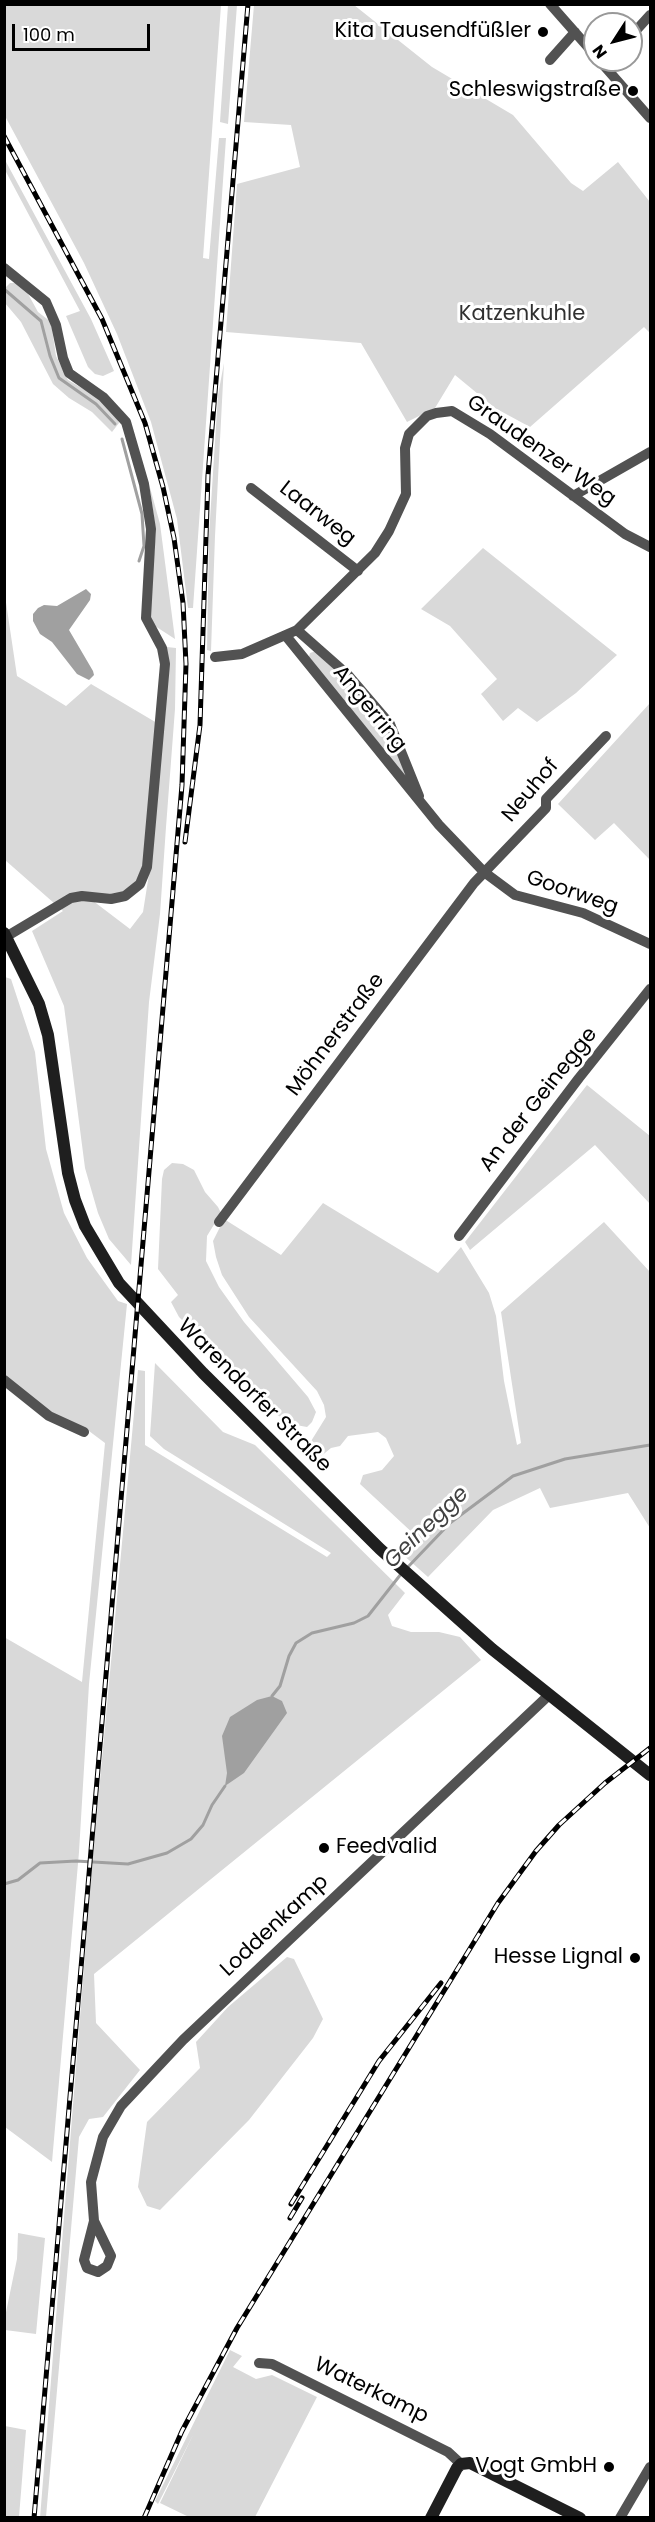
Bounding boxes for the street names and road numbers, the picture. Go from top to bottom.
street label: Graudenzer Weg [462,390,620,512]
street label: Laarweg [274,476,360,552]
street label: Angerring [327,661,411,757]
street label: Neuhof [497,754,565,828]
street label: Goorweg [523,866,621,920]
street label: Möhnerstraße [282,969,390,1101]
street label: An der Geinegge [475,1023,603,1177]
street label: Warendorfer Straße [172,1314,336,1478]
street label: Loddenkamp [216,1870,334,1982]
street label: Waterkamp [310,2352,432,2430]

